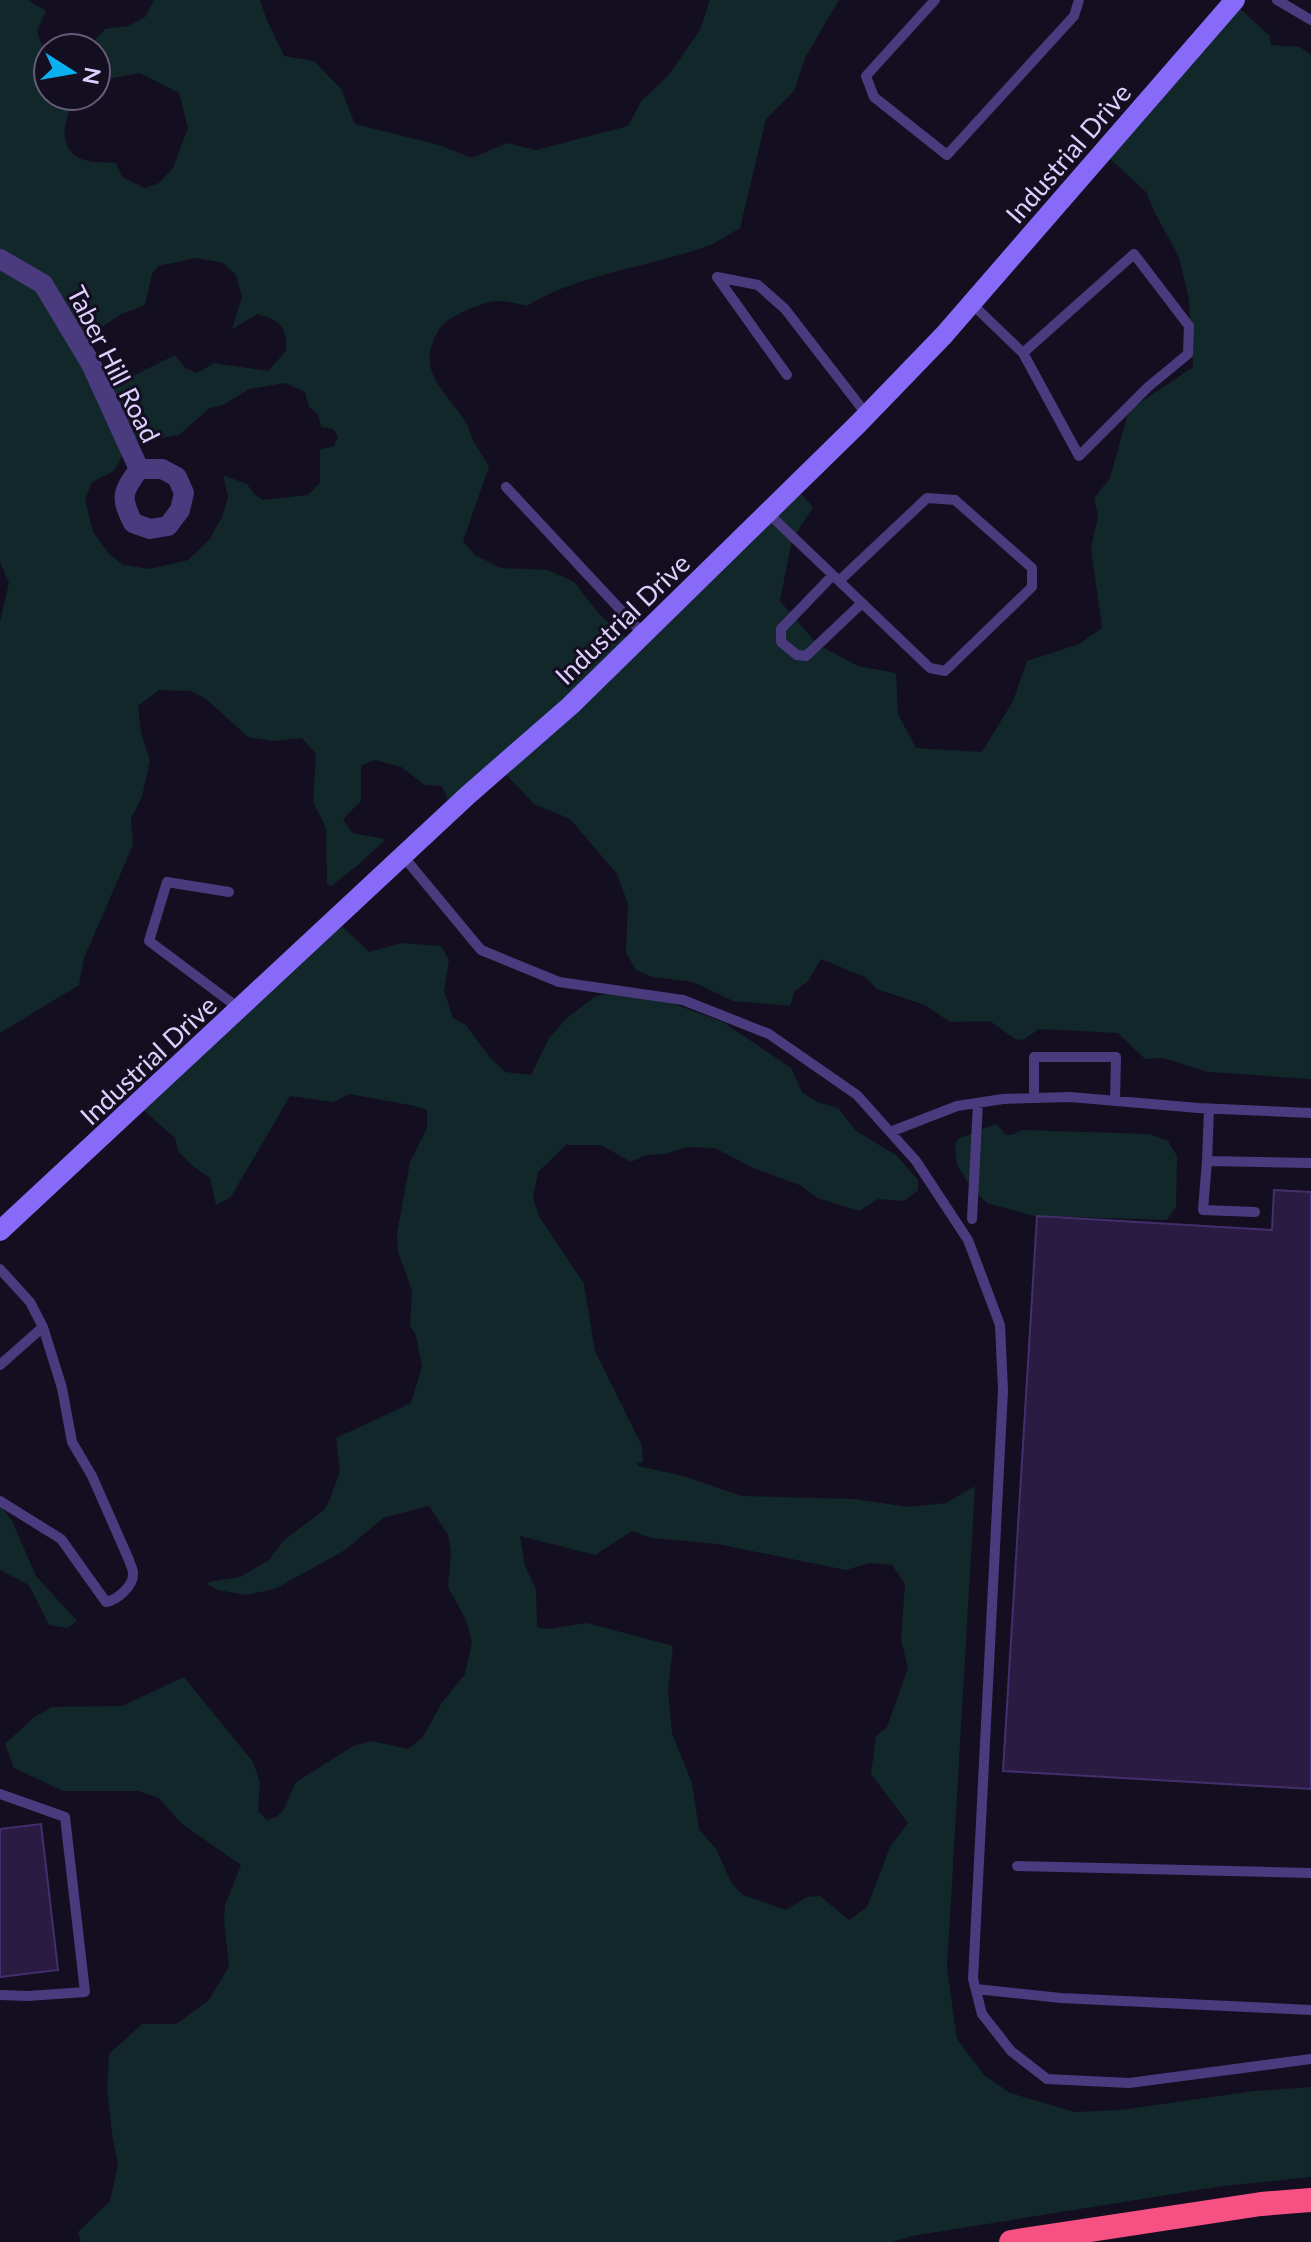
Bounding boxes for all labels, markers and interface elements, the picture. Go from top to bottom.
north arrow [32,32,112,112]
text: N [77,65,107,87]
street label: Industrial Drive [999,77,1137,229]
street label: Taber Hill Road [61,280,167,448]
street label: Industrial Drive [548,547,696,691]
street label: Industrial Drive [73,989,223,1131]

